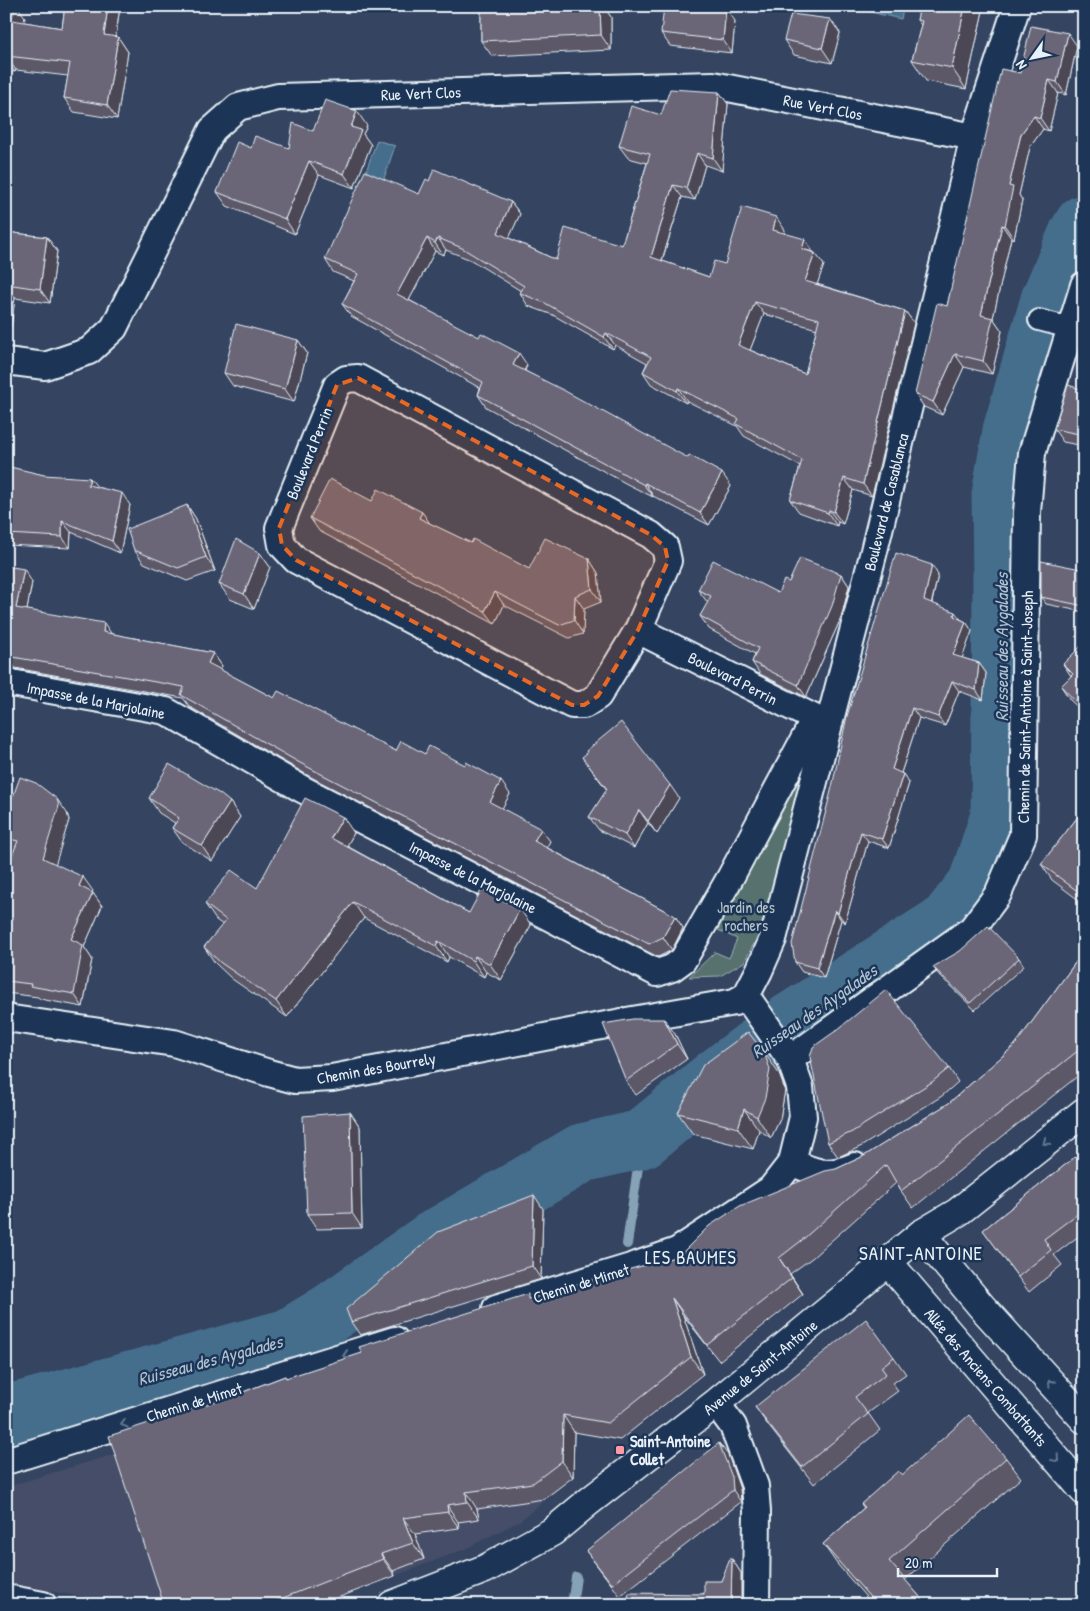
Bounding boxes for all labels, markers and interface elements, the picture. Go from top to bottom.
north arrow [1008,32,1058,82]
text: N [1010,57,1031,74]
street label: Rue Vert Clos [381,81,461,105]
street label: Rue Vert Clos [782,89,864,125]
street label: Boulevard Perrin [281,404,337,502]
street label: Boulevard de Casablanca [858,431,914,573]
water label: Ruisseau des Aygalades [989,571,1014,721]
street label: Chemin de Saint-Antoine à Saint-Joseph [1012,590,1038,823]
street label: Boulevard Perrin [685,646,781,710]
street label: Impasse de la Marjolaine [25,676,168,724]
street label: Impasse de la Marjolaine [405,835,541,919]
park label: Jardin des rochers [717,896,775,936]
water label: Ruisseau des Aygalades [746,957,884,1064]
street label: Chemin des Bourrely [315,1047,437,1089]
one-way arrow [1043,1137,1052,1145]
district label: SAINT-ANTOINE [859,1240,983,1266]
district label: LES BAUMES [645,1245,737,1270]
street label: Chemin de Mimet [530,1258,632,1308]
street label: Allée des Anciens Combattants [920,1303,1052,1451]
street label: Avenue de Saint-Antoine [698,1314,822,1420]
water label: Ruisseau des Aygalades [135,1328,287,1391]
one-way arrow [342,1350,350,1360]
street label: Chemin de Mimet [143,1377,245,1427]
one-way arrow [1048,1379,1057,1388]
one-way arrow [120,1419,128,1429]
place label: Saint-Antoine Collet [630,1430,711,1470]
marker: Saint-Antoine Collet [614,1444,626,1456]
one-way arrow [1051,1453,1059,1462]
scale bar [898,1546,996,1578]
text: 20 m [905,1552,932,1573]

